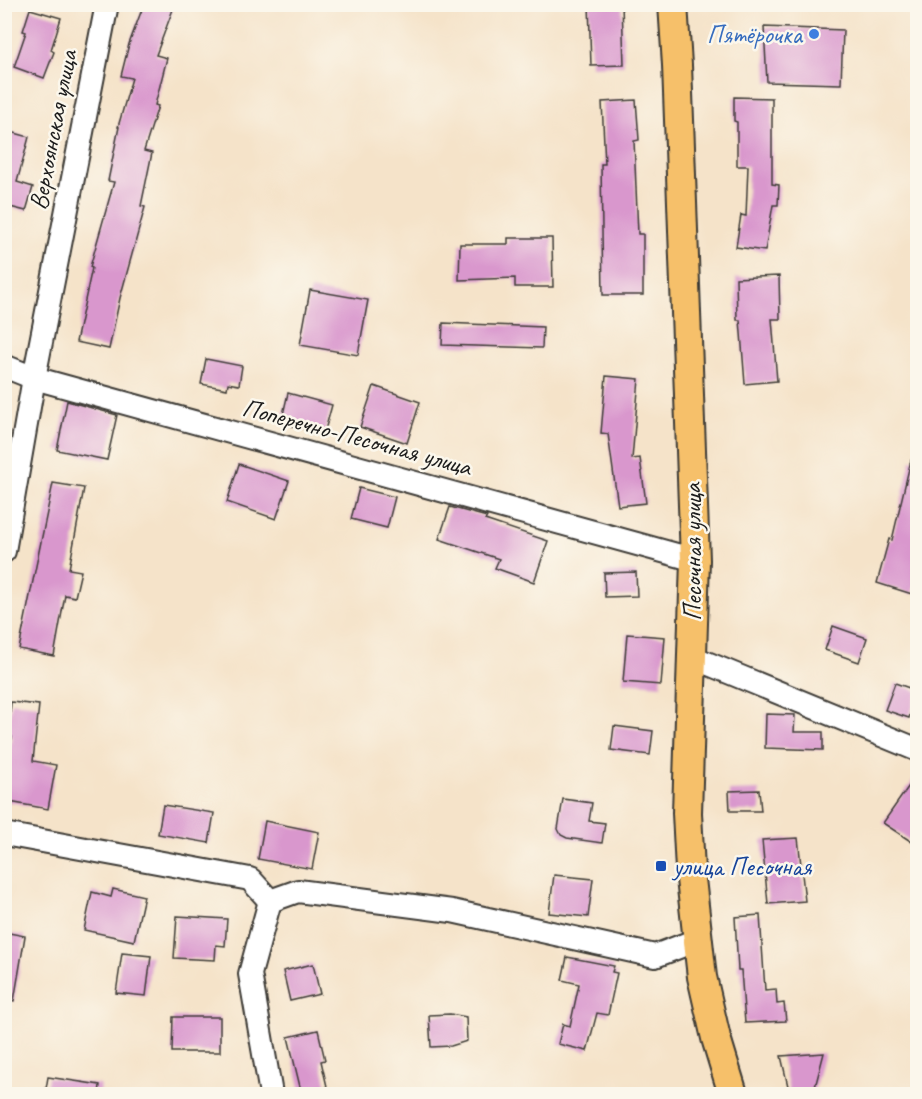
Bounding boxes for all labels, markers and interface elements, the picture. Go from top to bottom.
place label: Пятёрочка [707,18,804,51]
marker: Пятёрочка [807,27,821,41]
street label: Верхоянская улица [21,46,85,213]
street label: Поперечно-Песочная улица [239,391,477,484]
street label: Песочная улица [676,481,709,621]
place label: улица Песочная [671,850,813,883]
marker: улица Песочная [654,859,668,873]

